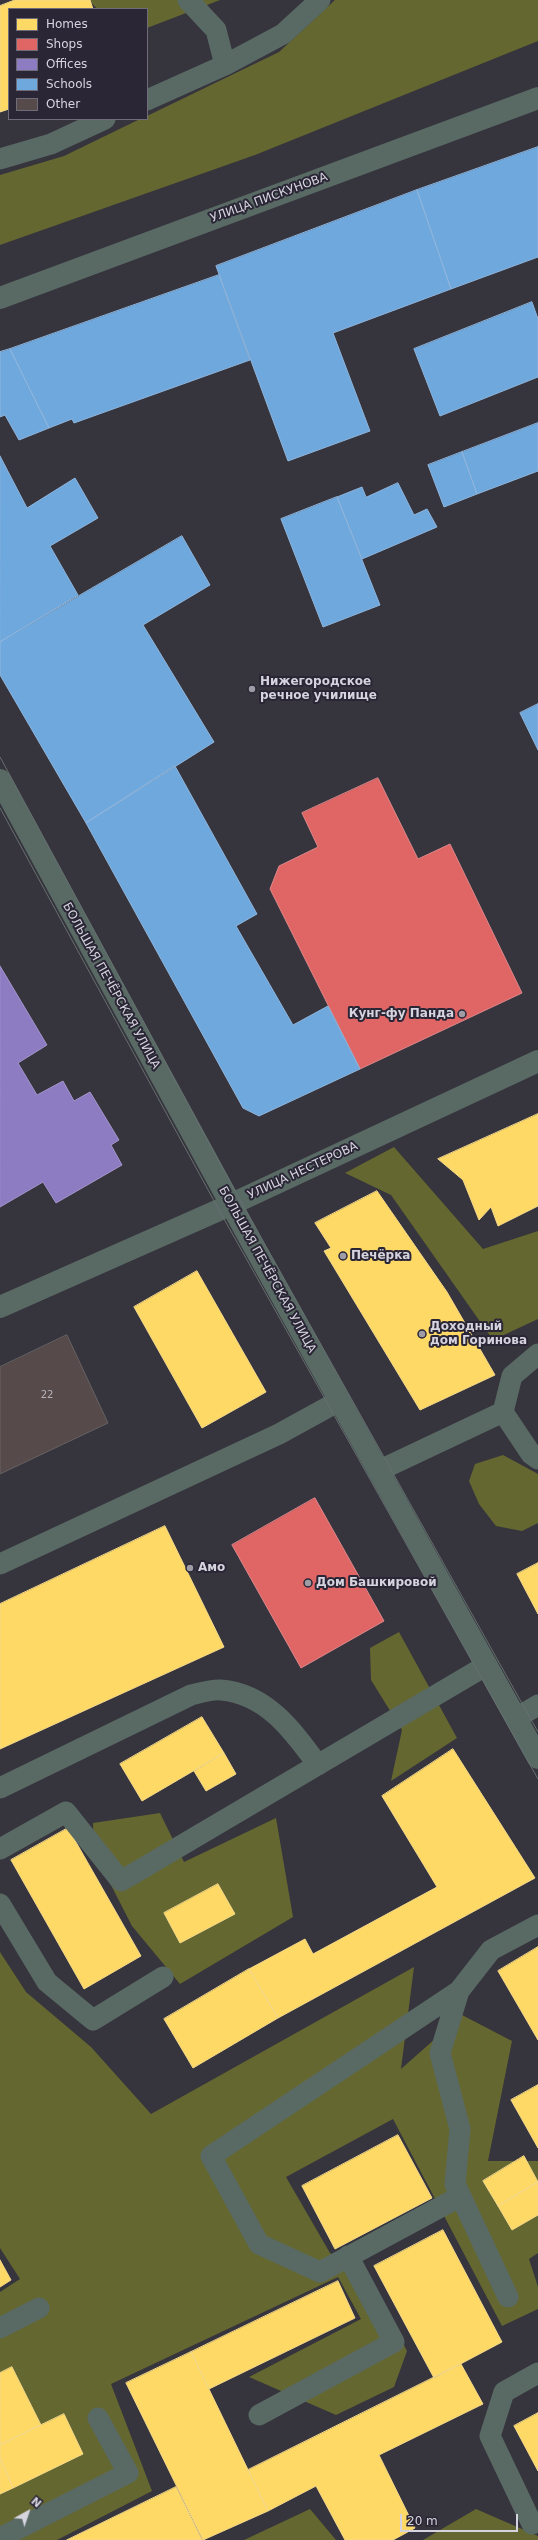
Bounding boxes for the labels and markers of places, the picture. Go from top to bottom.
place label: Нижегородское речное училище [260,675,377,703]
marker: Нижегородское речное училище [247,684,257,694]
place label: Кунг-фу Панда [349,1007,454,1021]
marker: Кунг-фу Панда [457,1009,467,1019]
place label: Печёрка [351,1249,410,1263]
marker: Печёрка [338,1251,348,1261]
place label: Доходный дом Горинова [430,1320,527,1348]
marker: Доходный дом Горинова [417,1329,427,1339]
place label: Амо [198,1561,225,1575]
marker: Амо [185,1563,195,1573]
place label: Дом Башкировой [316,1576,437,1590]
marker: Дом Башкировой [303,1578,313,1588]

